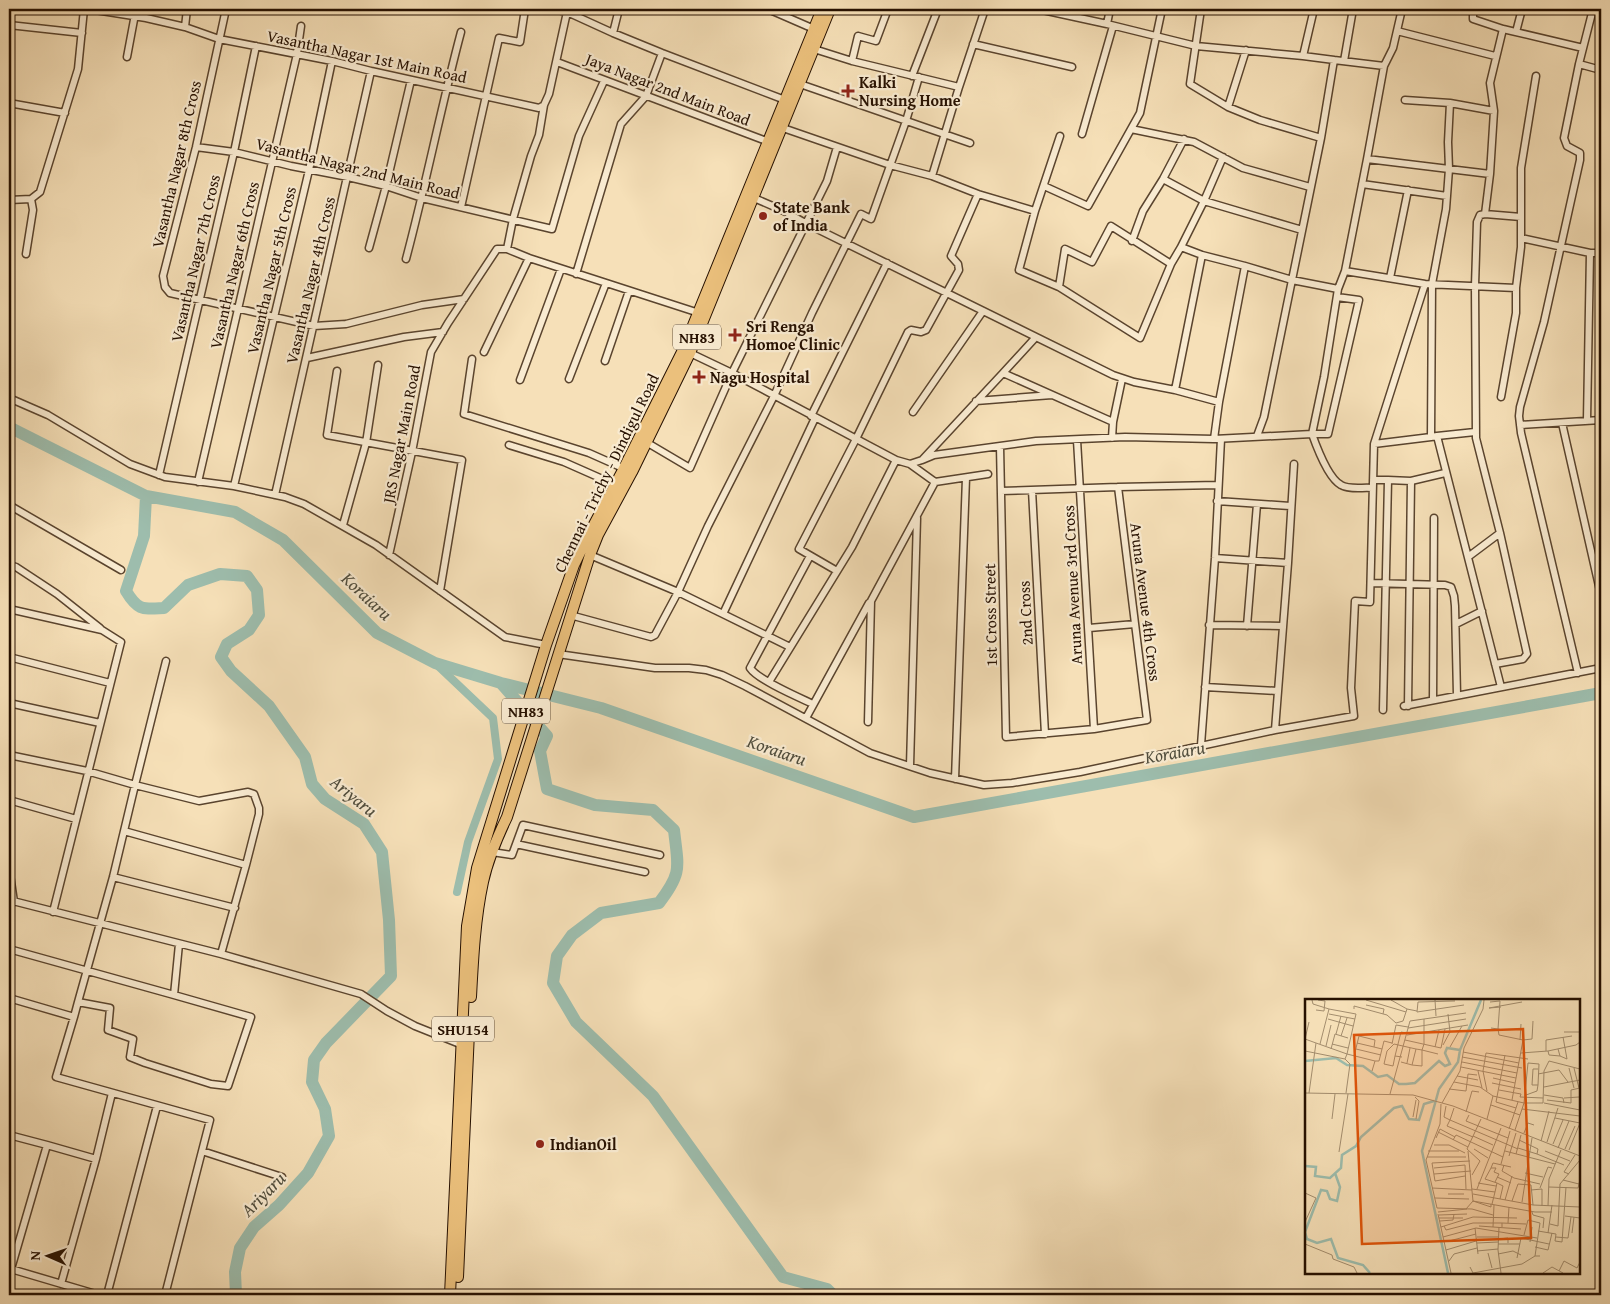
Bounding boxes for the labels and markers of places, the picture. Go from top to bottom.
place label: Kalki Nursing Home [859,70,961,112]
marker: Kalki Nursing Home [841,84,855,98]
place label: State Bank of India [773,195,851,237]
marker: State Bank of India [757,210,769,222]
place label: Sri Renga Homoe Clinic [746,314,841,356]
marker: Sri Renga Homoe Clinic [728,328,742,342]
place label: Nagu Hospital [710,365,810,389]
marker: Nagu Hospital [692,370,706,384]
place label: IndianOil [550,1132,617,1156]
marker: IndianOil [534,1138,546,1150]

